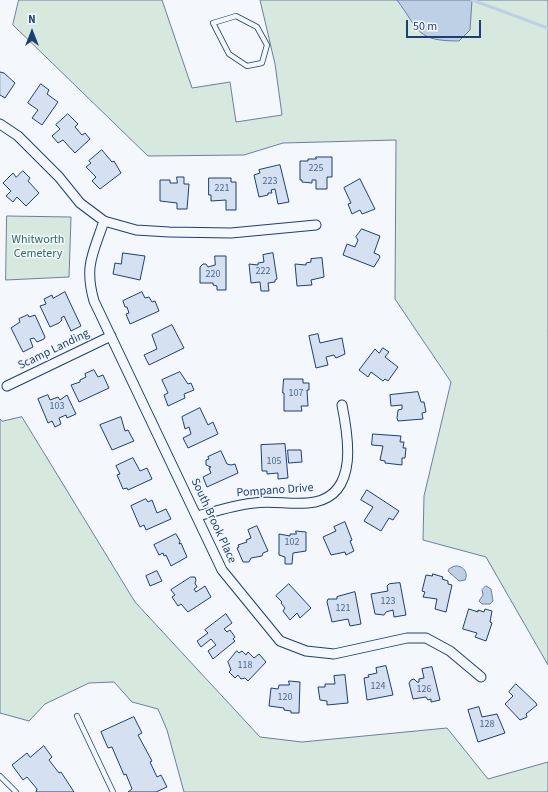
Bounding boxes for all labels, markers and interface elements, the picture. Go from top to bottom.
north arrow [12,12,52,52]
text: N [28,12,36,27]
scale bar [408,12,483,38]
text: 50 m [413,18,437,35]
house number: 225 [309,163,323,175]
house number: 223 [263,176,277,188]
house number: 221 [215,183,229,195]
park label: Whitworth Cemetery [12,233,64,261]
house number: 222 [256,266,270,278]
house number: 220 [206,269,220,281]
street label: Scamp Landing [16,327,92,373]
house number: 107 [289,388,303,400]
house number: 103 [50,401,64,413]
house number: 105 [267,456,281,468]
street label: South Brook Place [187,476,239,566]
street label: Pompano Drive [236,481,314,501]
house number: 102 [285,537,299,549]
house number: 123 [381,596,395,608]
house number: 121 [336,603,350,615]
house number: 118 [238,660,252,672]
house number: 124 [371,681,385,693]
house number: 126 [417,684,431,696]
house number: 120 [278,692,292,704]
house number: 128 [480,719,494,731]

